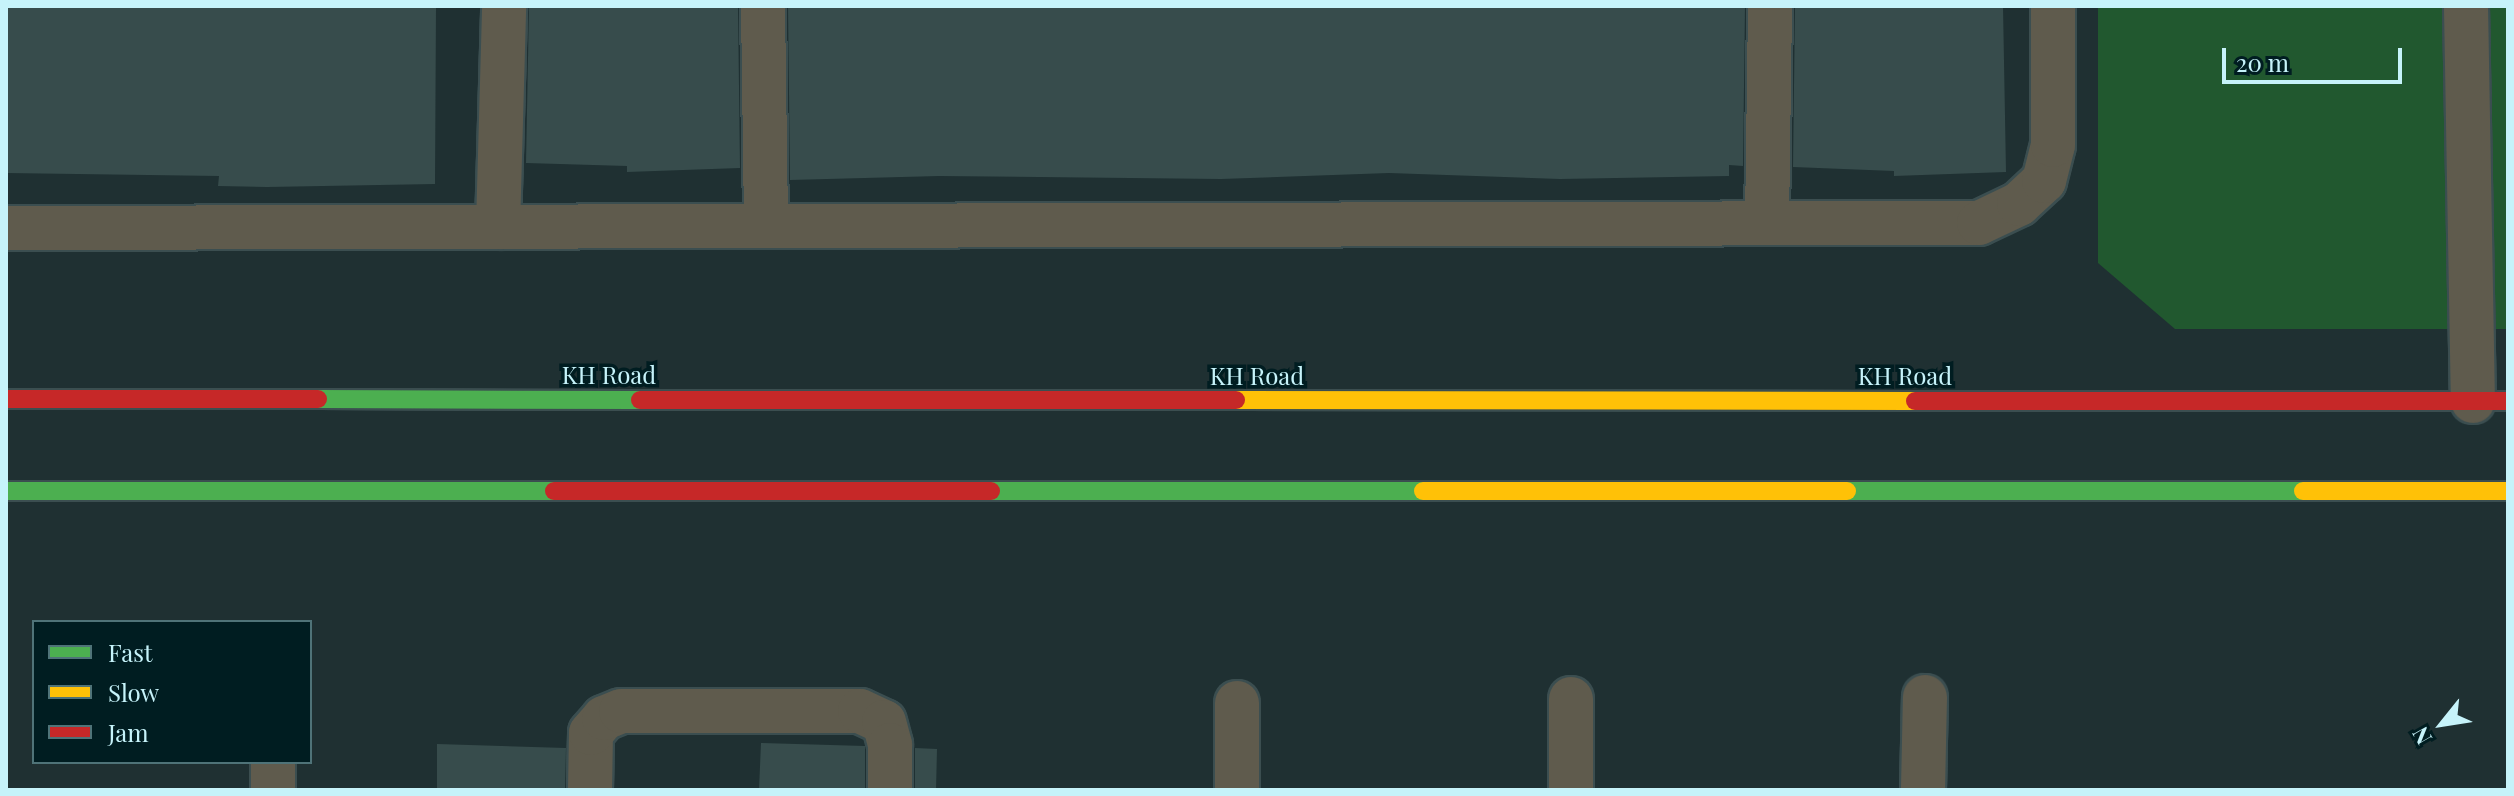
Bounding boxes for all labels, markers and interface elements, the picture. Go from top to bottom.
scale bar [2226,32,2406,82]
text: 20 m [2236,46,2289,78]
street label: KH Road [562,361,656,389]
street label: KH Road [1210,362,1304,390]
street label: KH Road [1858,362,1952,390]
legend [32,620,312,764]
text: Fast [108,636,153,668]
text: Slow [108,676,159,708]
north arrow [2402,684,2482,764]
text: Jam [108,716,149,748]
text: N [2404,722,2438,750]

